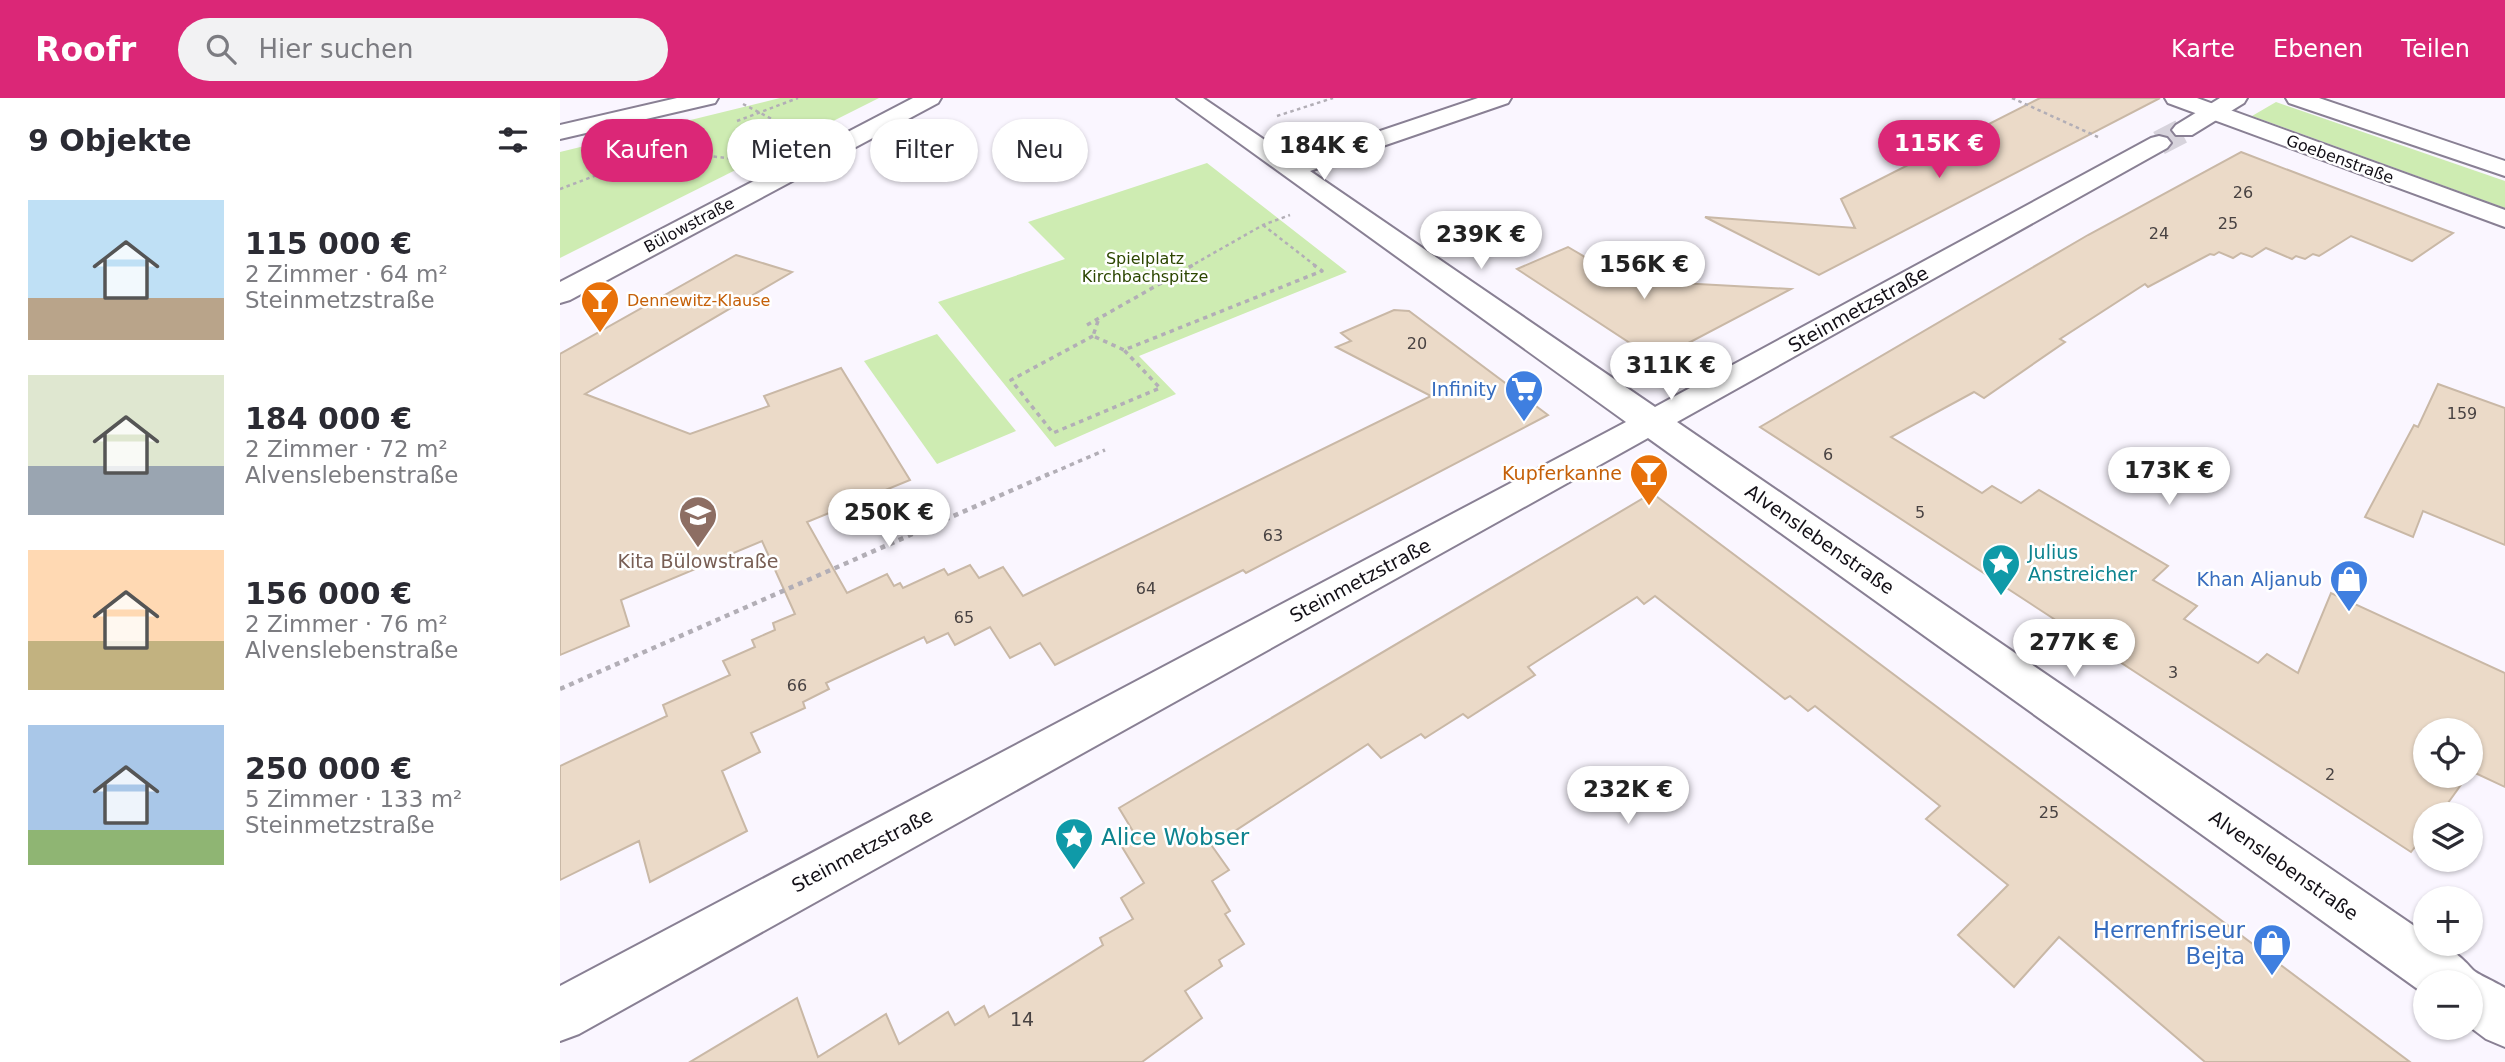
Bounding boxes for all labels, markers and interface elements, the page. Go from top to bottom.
search box [178,18,668,81]
text: Roofr [35,30,136,69]
icon: search [202,30,240,68]
text: Hier suchen [258,34,413,64]
text: Karte [2171,35,2235,63]
text: Ebenen [2273,35,2363,63]
text: Teilen [2401,35,2470,63]
chip: Kaufen [581,119,713,182]
chip: Mieten [727,119,856,182]
chip: Filter [870,119,978,182]
chip: Neu [992,119,1088,182]
pin: 115K € [1882,120,1996,180]
icon: filters [494,121,532,159]
pin: 184K € [1267,122,1381,182]
text: 9 Objekte [28,123,192,158]
text: 115K € [1894,130,1984,156]
street label: Goebenstraße [2284,131,2396,187]
text: 184K € [1279,132,1369,158]
house number: 26 [2233,183,2253,202]
street label: Bülowstraße [641,193,737,257]
pin: 239K € [1424,212,1538,271]
house number: 25 [2218,214,2238,233]
text: 239K € [1436,221,1526,247]
house number: 24 [2149,224,2169,243]
text: 115 000 € [245,226,412,261]
icon: home [84,228,168,312]
pin: 156K € [1587,242,1701,301]
park label: Spielplatz Kirchbachspitze [1082,249,1208,286]
text: 156K € [1599,251,1689,277]
text: 2 Zimmer · 64 m² [245,261,448,287]
street label: Steinmetzstraße [1784,261,1932,357]
bar icon: Dennewitz-Klause [579,279,621,334]
text: Steinmetzstraße [245,287,435,313]
place label: Dennewitz-Klause [627,291,770,310]
house number: 20 [1407,334,1427,353]
pin: 311K € [1614,342,1728,402]
text: 311K € [1626,352,1716,378]
supermarket icon: Infinity [1503,368,1545,423]
place label: Infinity [1431,378,1497,400]
text: 184 000 € [245,401,412,436]
icon: home [84,403,168,487]
house number: 159 [2447,404,2477,423]
text: 2 Zimmer · 72 m² [245,436,448,462]
house number: 6 [1823,445,1833,464]
pin: 173K € [2112,448,2226,507]
bar icon: Kupferkanne [1628,452,1670,507]
text: 173K € [2124,457,2214,483]
text: Alvenslebenstraße [245,462,459,488]
place label: Kupferkanne [1502,462,1622,484]
street label: Alvenslebenstraße [1741,479,1899,599]
pin: 250K € [832,490,946,549]
school or university icon: Kita Bülowstraße [677,494,719,549]
text: 250K € [844,499,934,525]
house number: 5 [1915,503,1925,522]
house number: 63 [1263,526,1283,545]
street label: Steinmetzstraße [1286,534,1434,626]
place label: Julius Anstreicher [2027,541,2137,585]
place icon: Julius Anstreicher [1980,542,2022,597]
place label: Kita Bülowstraße [618,550,778,572]
shop icon: Khan Aljanub [2328,558,2370,613]
place label: Khan Aljanub [2196,568,2322,590]
text: 156 000 € [245,576,412,611]
icon: home [84,578,168,662]
house number: 64 [1136,579,1156,598]
house number: 65 [954,608,974,627]
text: 2 Zimmer · 76 m² [245,611,448,637]
pin: 277K € [2017,620,2131,679]
text: 277K € [2029,629,2119,655]
text: Alvenslebenstraße [245,637,459,663]
house number: 3 [2168,663,2178,682]
house number: 66 [787,676,807,695]
map controls [2413,718,2483,1040]
button: locate [2413,718,2483,788]
text: 250 000 € [245,751,412,786]
icon: home [84,753,168,837]
house number: 2 [2325,765,2335,784]
pin: 232K € [1571,766,1685,826]
text: 232K € [1583,776,1673,802]
text: 5 Zimmer · 133 m² [245,786,462,812]
button: layers [2413,802,2483,872]
house number: 25 [2039,803,2059,822]
street label: Steinmetzstraße [788,804,936,896]
street label: Alvenslebenstraße [2205,805,2363,925]
text: Steinmetzstraße [245,812,435,838]
place icon: Alice Wobser [1053,816,1095,871]
place label: Alice Wobser [1101,824,1250,850]
button: + [2413,886,2483,956]
place label: Herrenfriseur Bejta [2093,917,2246,969]
shop icon: Herrenfriseur Bejta [2251,922,2293,977]
button: − [2413,970,2483,1040]
house number: 14 [1010,1008,1034,1030]

